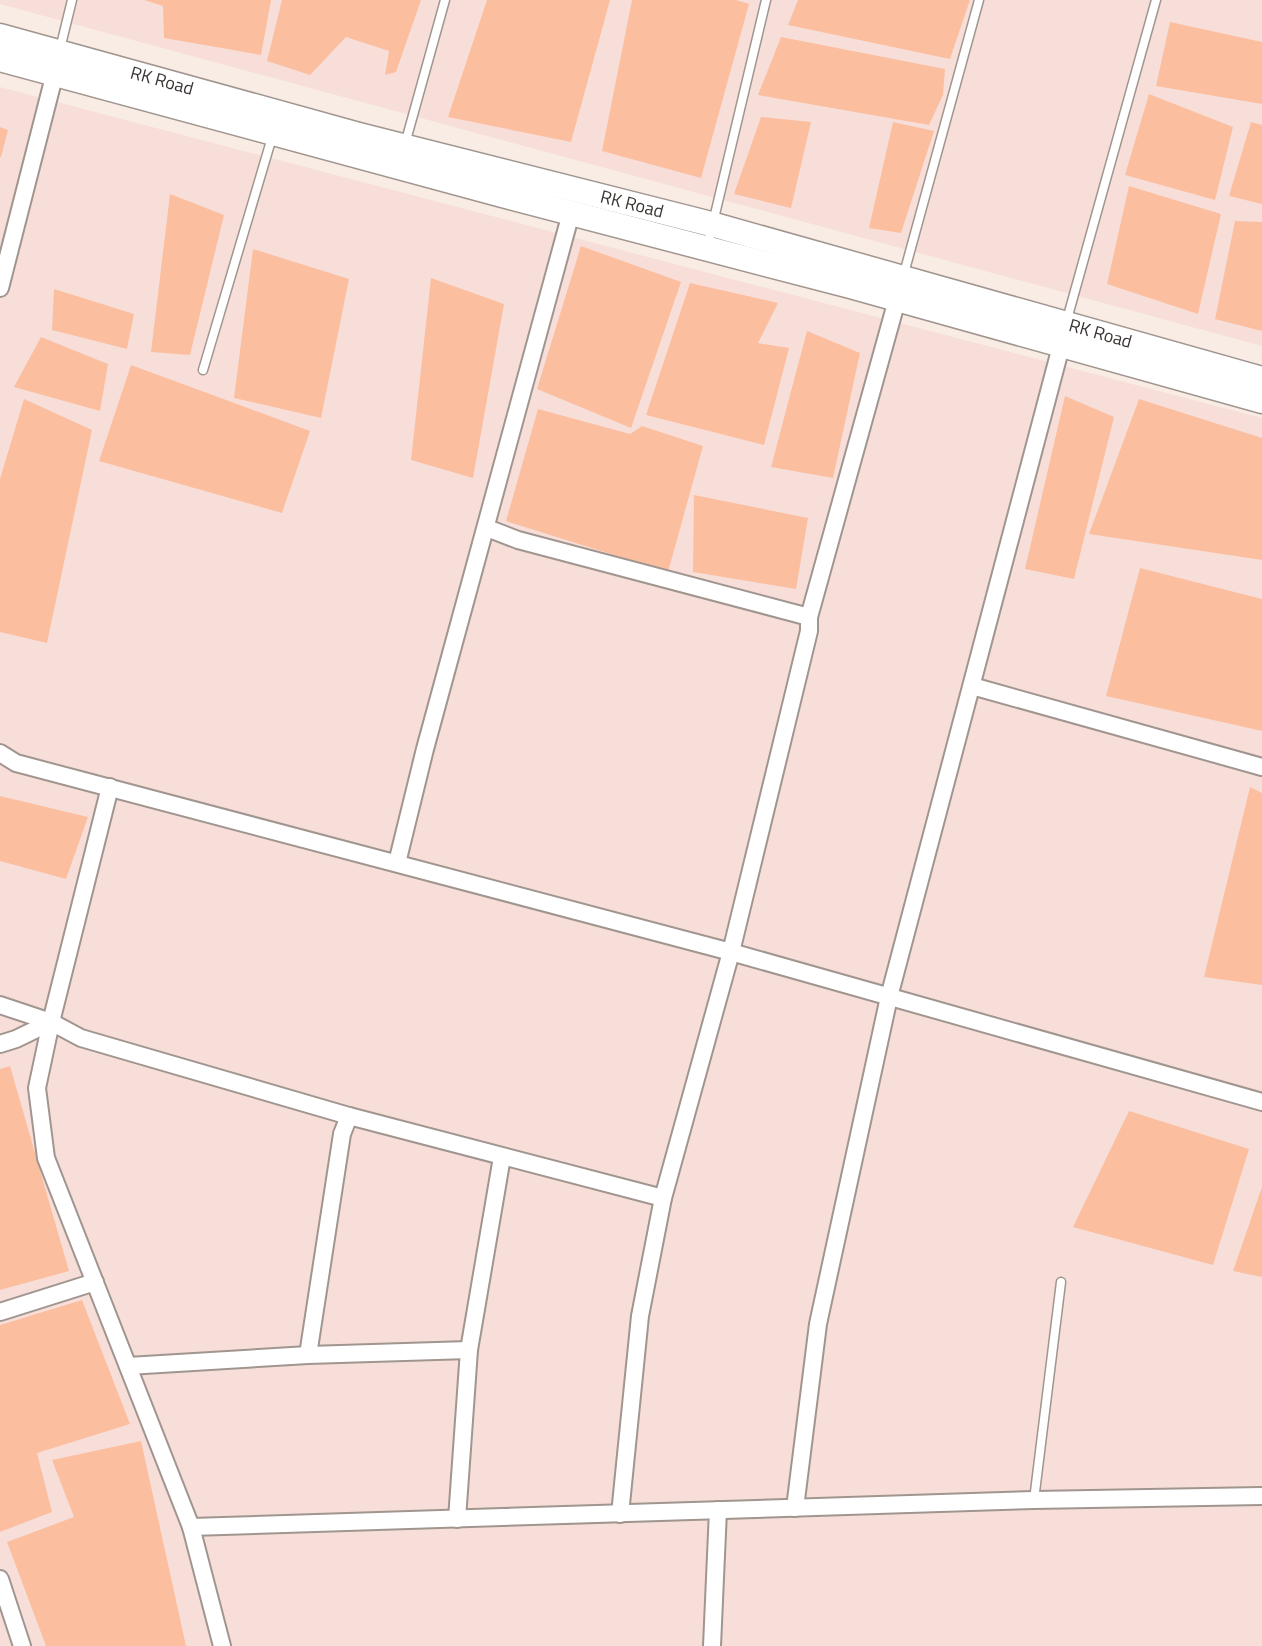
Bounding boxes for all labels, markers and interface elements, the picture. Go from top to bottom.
street label: RK Road [127,59,197,102]
street label: RK Road [598,183,667,225]
street label: RK Road [1066,311,1135,355]

